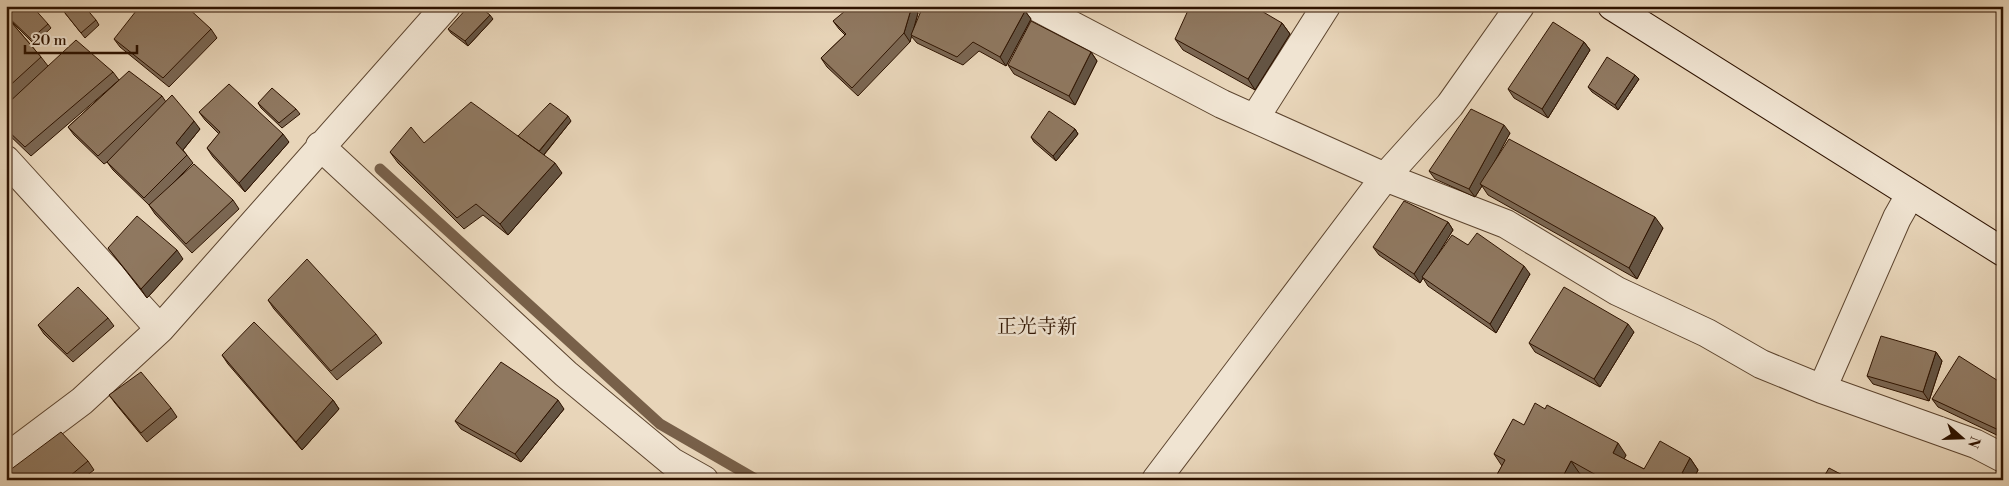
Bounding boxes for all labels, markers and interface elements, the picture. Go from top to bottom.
scale bar [25,22,138,54]
text: 20 m [32,31,67,50]
district label: 正光寺新 [997,315,1077,340]
north arrow [1936,414,1986,464]
text: N [1963,434,1984,450]

